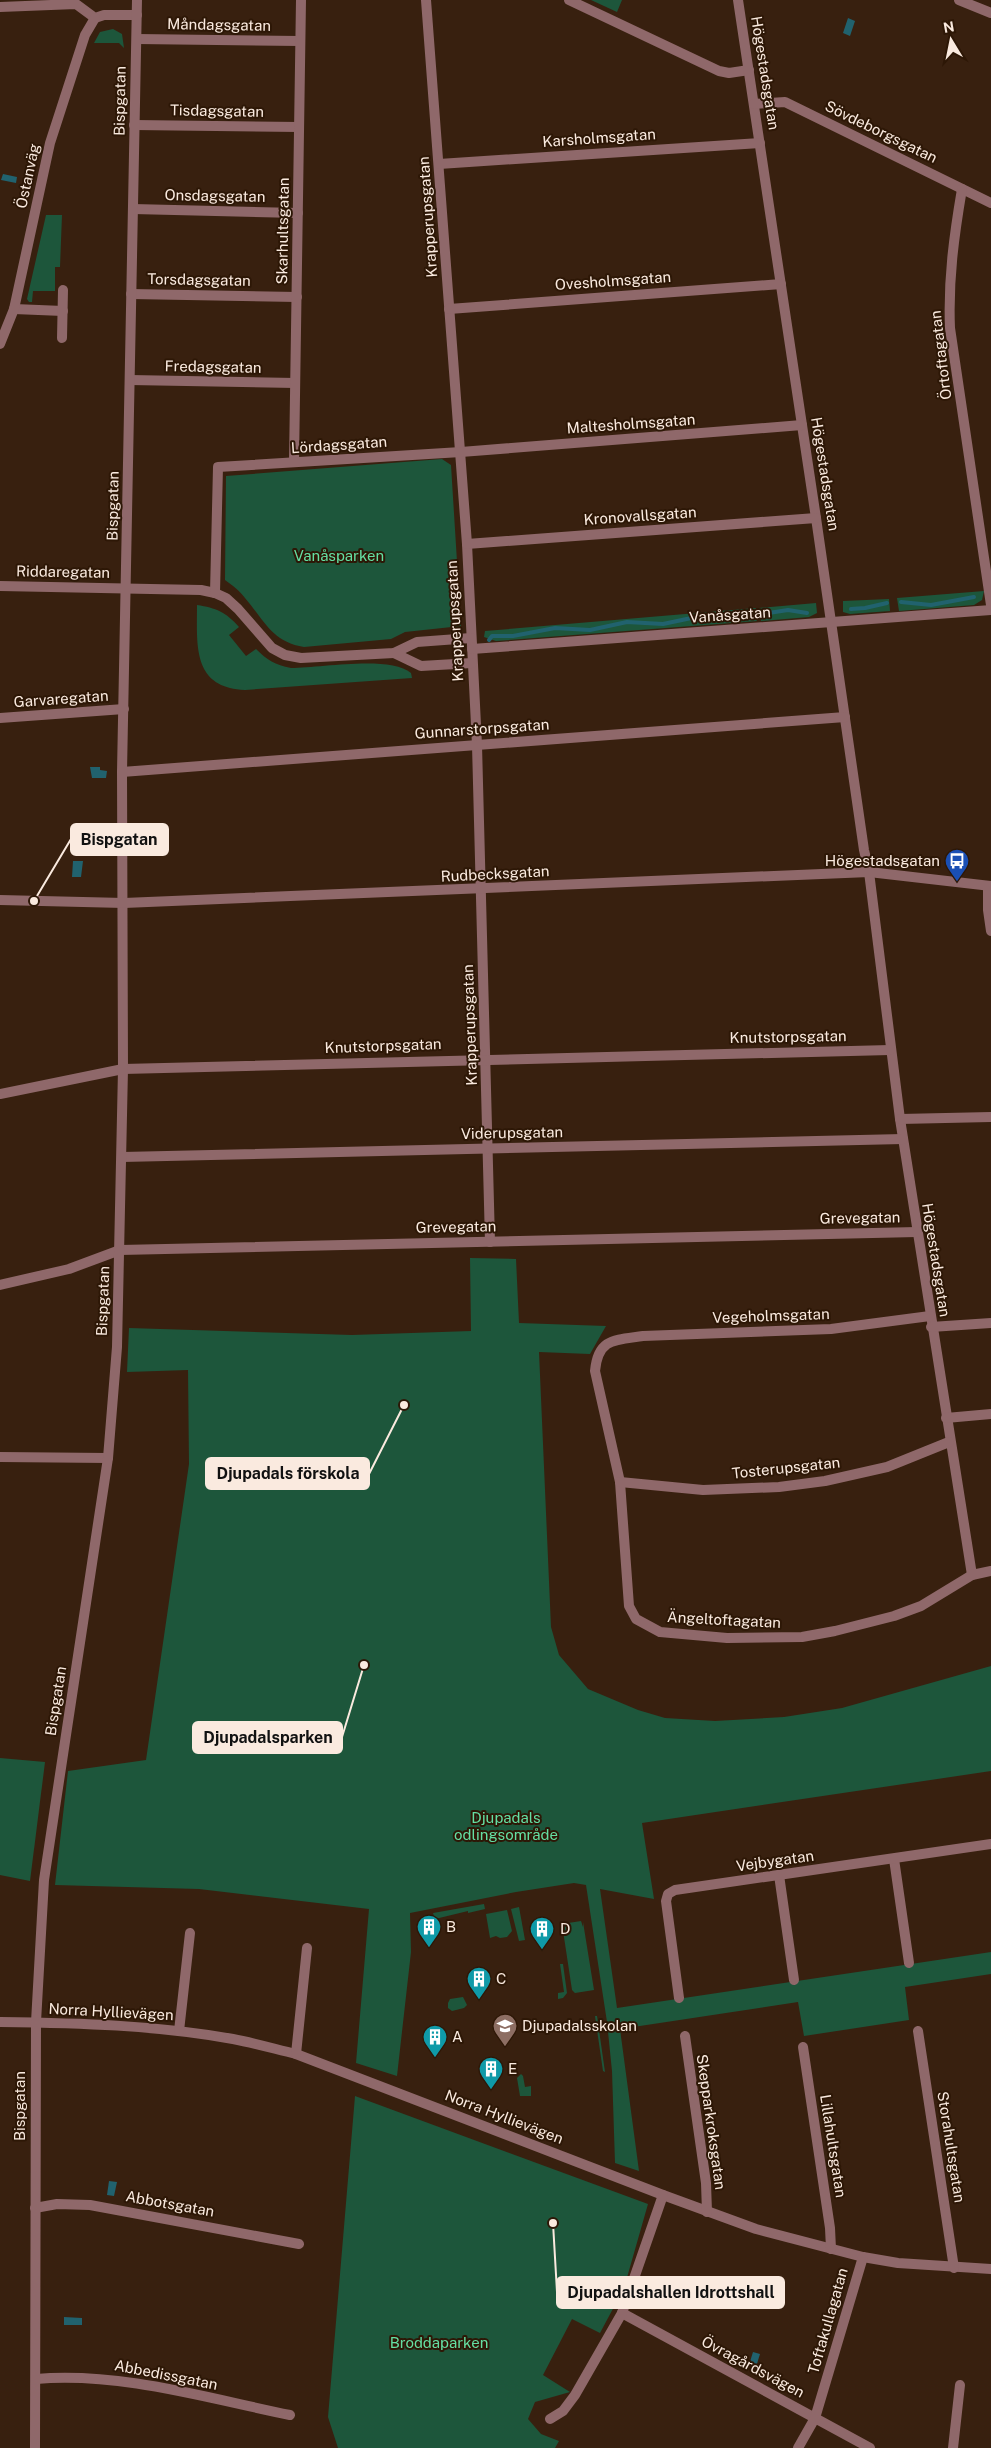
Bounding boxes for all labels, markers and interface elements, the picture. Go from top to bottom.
street label: Måndagsgatan [167,15,271,34]
street label: Högestadsgatan [748,15,783,131]
north arrow [926,15,976,65]
text: N [942,18,956,36]
street label: Bispgatan [110,66,129,136]
street label: Sövdeborgsgatan [822,97,940,166]
street label: Tisdagsgatan [170,101,264,120]
street label: Karsholmsgatan [542,125,656,150]
street label: Östanväg [11,142,43,210]
street label: Krapperupsgatan [415,156,440,278]
street label: Skarhultsgatan [273,177,292,285]
street label: Onsdagsgatan [164,186,266,205]
street label: Ovesholmsgatan [554,268,672,293]
street label: Torsdagsgatan [147,270,251,289]
street label: Örtoftagatan [926,309,954,401]
street label: Fredagsgatan [164,357,262,376]
street label: Maltesholmsgatan [566,411,696,436]
street label: Högestadsgatan [808,416,843,532]
street label: Lördagsgatan [290,433,388,456]
street label: Bispgatan [103,471,122,541]
street label: Kronovallsgatan [583,503,697,528]
park label: Vanåsparken [294,547,384,564]
street label: Krapperupsgatan [443,560,466,682]
street label: Riddaregatan [16,562,110,581]
street label: Vanåsgatan [688,603,771,626]
street label: Garvaregatan [13,687,109,710]
street label: Gunnarstorpsgatan [414,715,550,742]
callout: Bispgatan [71,824,168,855]
text: Bispgatan [80,830,158,849]
bus stop icon: Högestadsgatan [944,848,970,882]
place label: Högestadsgatan [825,852,940,869]
street label: Rudbecksgatan [440,862,550,885]
street label: Krapperupsgatan [459,964,480,1086]
street label: Knutstorpsgatan [729,1027,847,1046]
street label: Knutstorpsgatan [324,1035,442,1056]
street label: Viderupsgatan [461,1123,563,1142]
street label: Högestadsgatan [919,1202,954,1318]
street label: Grevegatan [819,1208,901,1227]
street label: Grevegatan [415,1217,497,1236]
street label: Bispgatan [93,1266,112,1336]
street label: Vegeholmsgatan [712,1305,830,1326]
street label: Tosterupsgatan [731,1453,841,1482]
callout: Djupadals förskola [206,1458,369,1489]
text: Djupadals förskola [216,1464,360,1483]
street label: Ängeltoftagatan [667,1607,781,1631]
street label: Bispgatan [42,1665,69,1737]
callout: Djupadalsparken [193,1722,342,1753]
text: Djupadalsparken [203,1728,333,1747]
park label: Djupadals odlingsområde [454,1809,558,1843]
street label: Vejbygatan [735,1847,815,1874]
building icon: B [416,1914,442,1948]
building icon: D [529,1916,555,1950]
place label: B [446,1918,456,1935]
place label: D [560,1920,570,1937]
building icon: C [466,1966,492,2000]
place label: C [496,1970,506,1987]
street label: Norra Hyllievägen [48,2000,174,2023]
school or university icon: Djupadalsskolan [492,2013,518,2047]
place label: Djupadalsskolan [522,2017,637,2034]
building icon: A [422,2024,448,2058]
place label: A [452,2028,463,2045]
street label: Skepparkroksgatan [694,2053,729,2191]
building icon: E [478,2056,504,2090]
place label: E [508,2060,517,2077]
street label: Bispgatan [11,2071,28,2141]
street label: Norra Hyllievägen [443,2086,566,2147]
street label: Storahultsgatan [934,2090,969,2204]
street label: Lillahultsgatan [817,2093,850,2199]
street label: Abbotsgatan [124,2187,216,2220]
street label: Toftakullagatan [804,2266,851,2376]
callout: Djupadalshallen Idrottshall [557,2277,784,2308]
text: Djupadalshallen Idrottshall [567,2283,775,2302]
street label: Övragårdsvägen [699,2331,808,2401]
park label: Broddaparken [390,2334,488,2351]
street label: Abbedissgatan [113,2356,219,2393]

